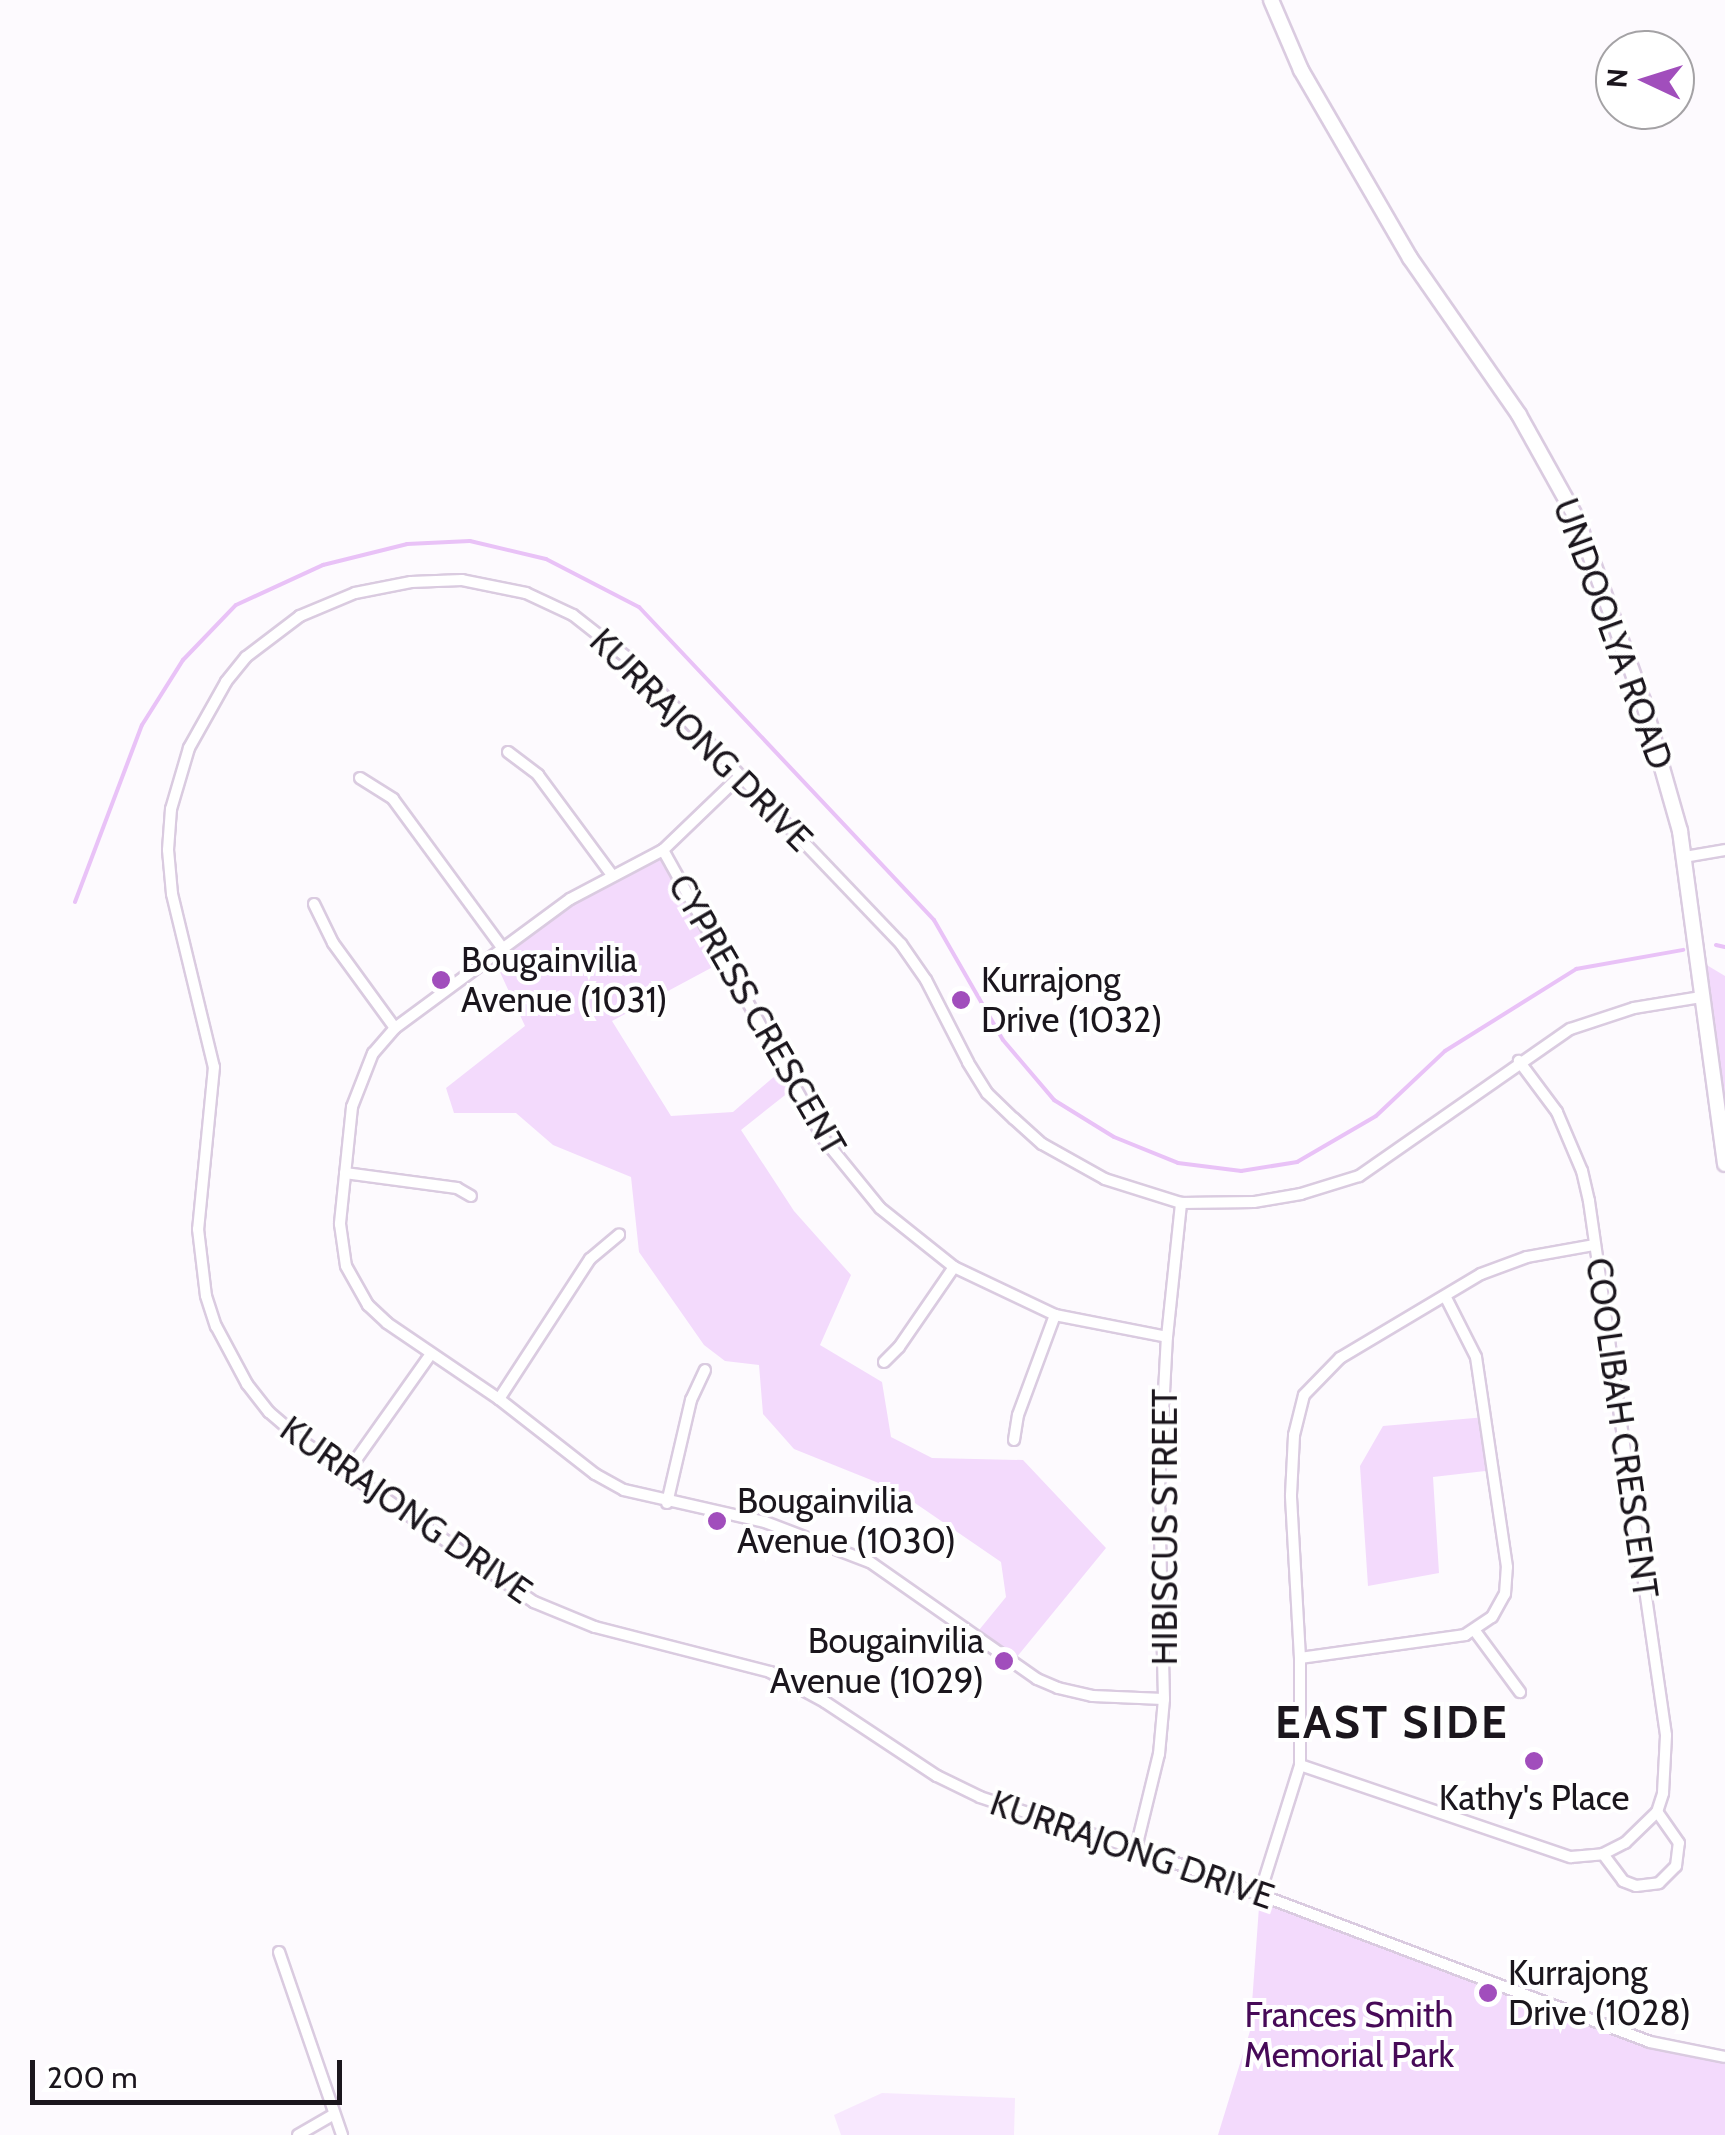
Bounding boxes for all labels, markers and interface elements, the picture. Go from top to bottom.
north arrow [1595,30,1695,130]
text: N [1599,67,1635,89]
street label: UNDOOLYA ROAD [1545,493,1681,775]
street label: KURRAJONG DRIVE [581,620,821,860]
street label: CYPRESS CRESCENT [659,867,855,1163]
place label: Bougainvilia Avenue (1031) [461,939,668,1021]
place label: Kurrajong Drive (1032) [981,959,1162,1041]
marker: Bougainvilia Avenue (1031) [430,969,452,991]
marker: Kurrajong Drive (1032) [950,989,972,1011]
street label: COOLIBAH CRESCENT [1577,1255,1667,1601]
street label: HIBISCUS STREET [1144,1389,1186,1665]
street label: KURRAJONG DRIVE [272,1408,540,1612]
place label: Bougainvilia Avenue (1030) [737,1480,956,1562]
marker: Bougainvilia Avenue (1030) [706,1510,728,1532]
place label: Bougainvilia Avenue (1029) [770,1620,984,1702]
marker: Bougainvilia Avenue (1029) [993,1650,1015,1672]
district label: EAST SIDE [1275,1696,1509,1750]
marker: Kathy's Place [1523,1750,1545,1772]
place label: Kathy's Place [1439,1777,1629,1819]
street label: KURRAJONG DRIVE [985,1782,1279,1918]
place label: Kurrajong Drive (1028) [1508,1952,1691,2034]
marker: Kurrajong Drive (1028) [1477,1982,1499,2004]
park label: Frances Smith Memorial Park [1244,1994,1454,2076]
scale bar [35,2040,348,2102]
text: 200 m [47,2059,138,2096]

